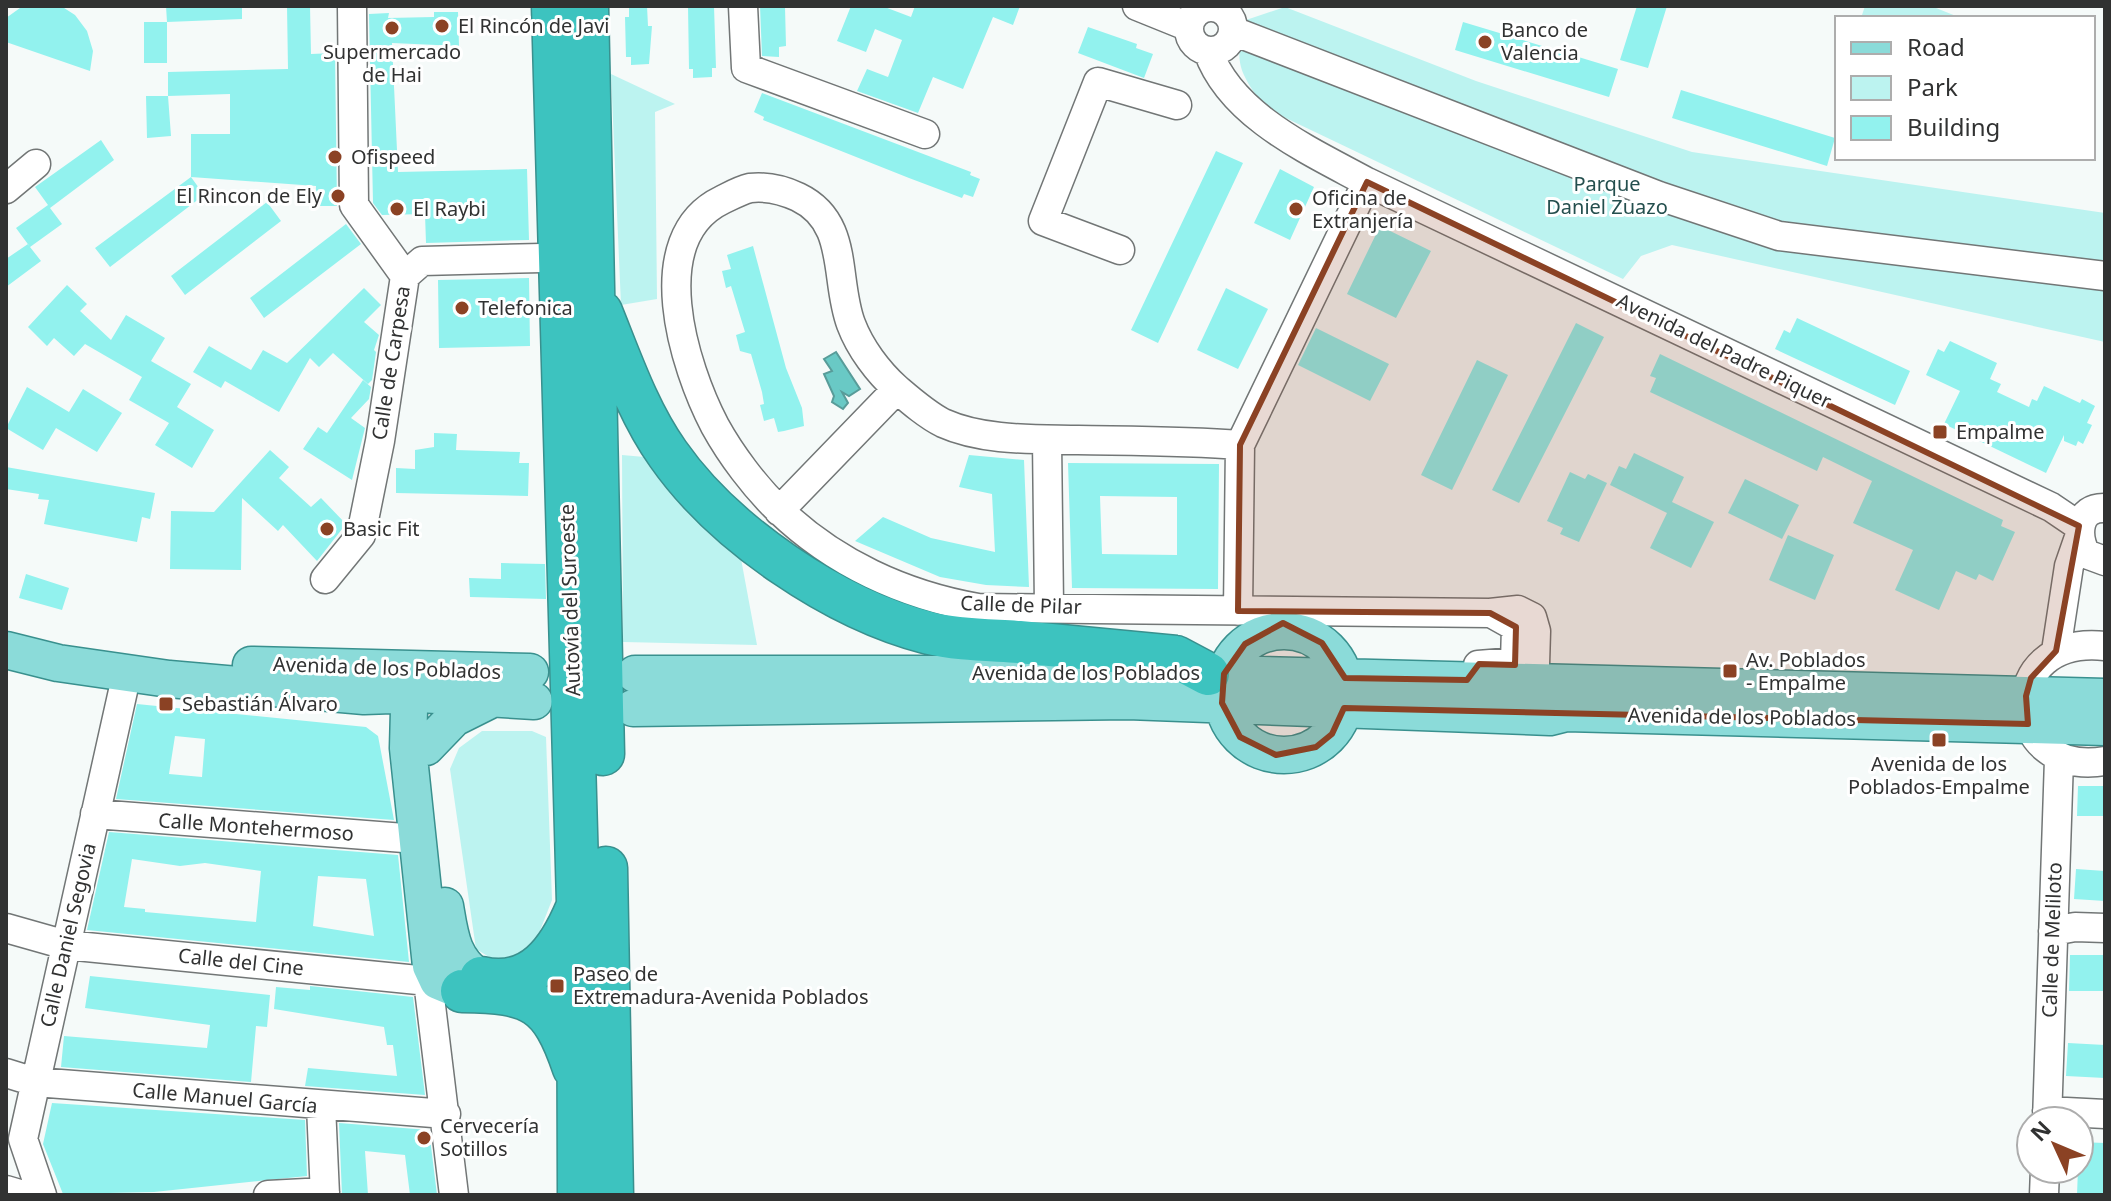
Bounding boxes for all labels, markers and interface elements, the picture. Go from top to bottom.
place label: El Rincón de Javi [458,12,609,39]
place label: Banco de Valencia [1501,16,1588,66]
legend [1835,16,2095,160]
marker: El Rincón de Javi [433,17,451,35]
marker: Supermercado de Hai [383,19,401,37]
text: Road [1907,30,1965,63]
marker: Banco de Valencia [1476,33,1494,51]
place label: Supermercado de Hai [323,38,461,88]
text: Park [1907,70,1958,103]
text: Building [1907,110,2000,143]
place label: Ofispeed [351,143,435,170]
marker: Ofispeed [326,148,344,166]
park label: Parque Daniel Zuazo [1546,170,1668,220]
place label: El Rincon de Ely [176,182,323,209]
place label: Oficina de Extranjería [1312,184,1413,234]
marker: El Rincon de Ely [329,187,347,205]
place label: El Raybi [413,195,486,222]
marker: El Raybi [388,200,406,218]
marker: Oficina de Extranjería [1287,200,1305,218]
street label: Calle de Carpesa [365,284,416,442]
street label: Avenida del Padre Piquer [1612,287,1836,414]
place label: Telefonica [478,294,573,321]
marker: Telefonica [453,299,471,317]
place label: Empalme [1956,418,2044,445]
marker: Empalme [1931,423,1949,441]
street label: Autovía del Suroeste [553,503,586,697]
place label: Basic Fit [343,515,420,542]
marker: Basic Fit [318,520,336,538]
street label: Calle de Pilar [960,589,1082,620]
place label: Av. Poblados - Empalme [1746,646,1866,696]
street label: Avenida de los Poblados [273,650,501,685]
street label: Avenida de los Poblados [972,659,1200,686]
marker: Av. Poblados - Empalme [1721,662,1739,680]
place label: Sebastián Álvaro [182,690,338,717]
marker: Sebastián Álvaro [157,695,175,713]
street label: Avenida de los Poblados [1628,701,1856,732]
marker: Avenida de los Poblados-Empalme [1930,731,1948,749]
place label: Avenida de los Poblados-Empalme [1848,750,2030,800]
street label: Calle Montehermoso [157,806,355,847]
street label: Calle Daniel Segovia [33,840,102,1030]
street label: Calle de Meliloto [2035,862,2068,1018]
street label: Calle del Cine [177,941,305,982]
place label: Paseo de Extremadura-Avenida Poblados [573,960,868,1010]
marker: Paseo de Extremadura-Avenida Poblados [548,977,566,995]
street label: Calle Manuel García [131,1076,319,1119]
north arrow [2015,1105,2095,1185]
place label: Cervecería Sotillos [440,1112,539,1162]
text: N [2023,1114,2057,1147]
marker: Cervecería Sotillos [415,1129,433,1147]

